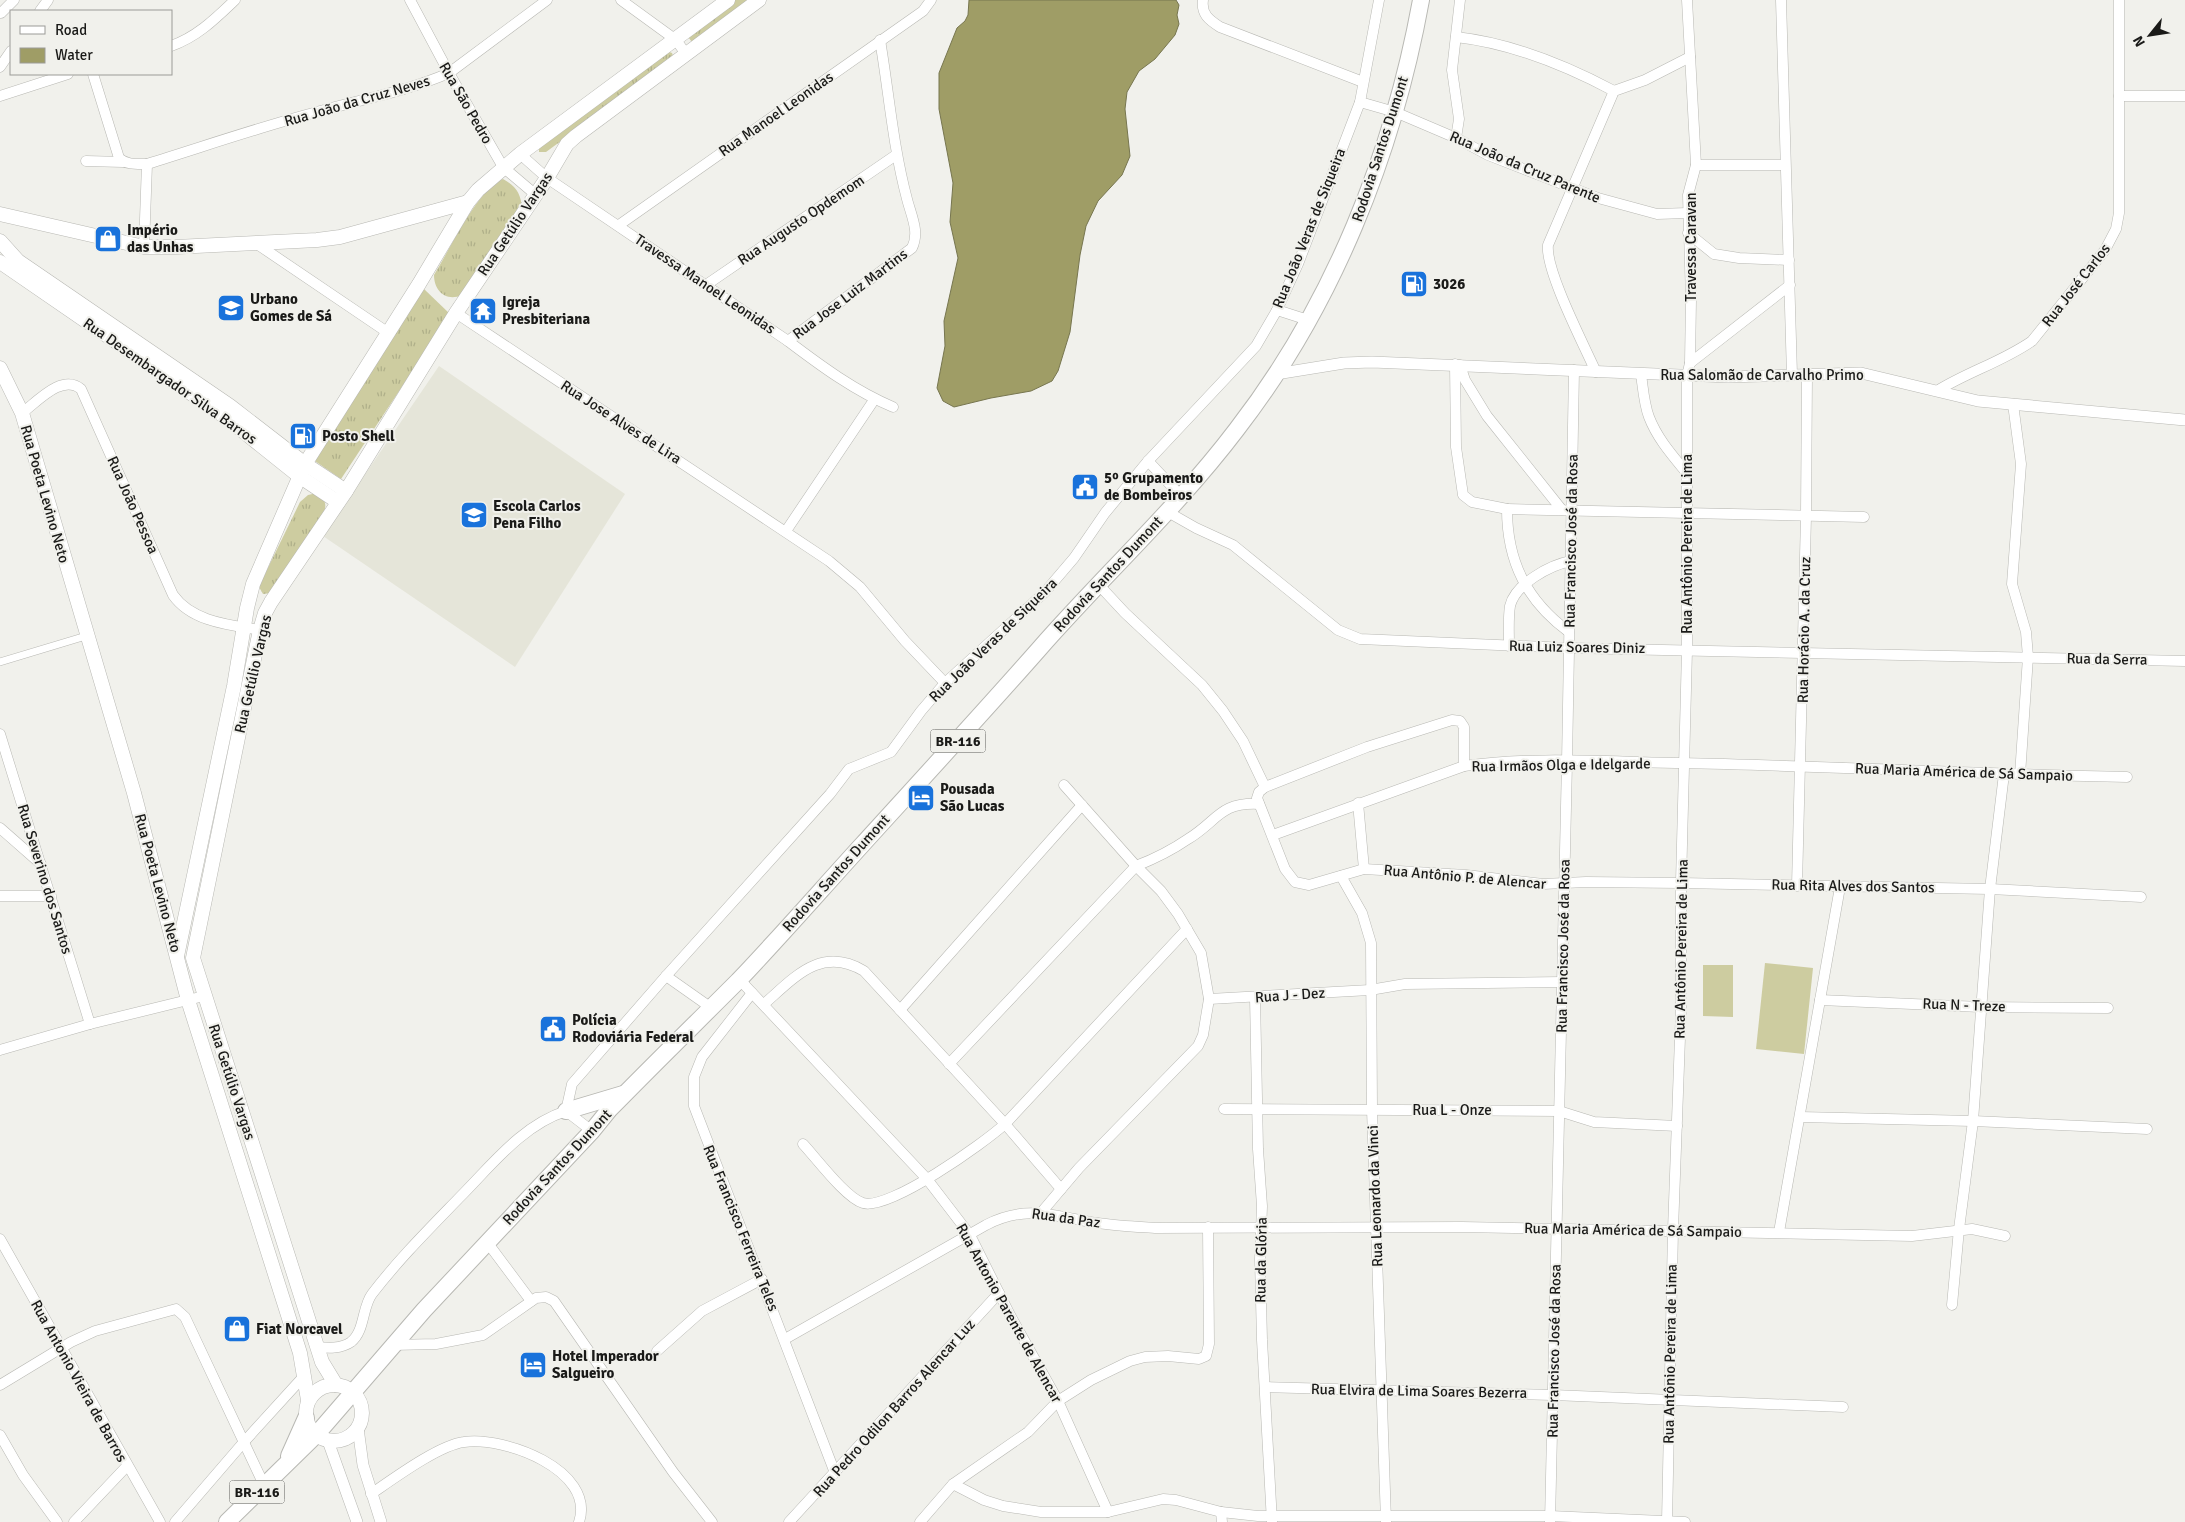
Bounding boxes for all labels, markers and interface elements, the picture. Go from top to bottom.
legend [10,10,172,75]
north arrow [2125,10,2175,60]
text: Road [55,21,87,39]
text: N [2129,33,2149,50]
text: Water [55,46,93,64]
street label: Rua São Pedro [435,59,497,147]
street label: Rua Manoel Leonidas [715,67,837,160]
street label: Rua João da Cruz Neves [282,71,432,130]
street label: Rodovia Santos Dumont [1348,74,1412,224]
street label: Rua João da Cruz Parente [1447,127,1603,207]
street label: Rua João Veras de Siqueira [1269,145,1349,311]
street label: Rua Getúlio Vargas [474,168,557,279]
street label: Rua Augusto Opdemom [734,171,868,269]
street label: Travessa Caravan [1682,192,1700,302]
place label: Império das Unhas [127,221,194,256]
shop icon: Império das Unhas [93,224,123,254]
street label: Travessa Manoel Leonidas [631,230,779,338]
street label: Rua José Carlos [2038,240,2114,330]
street label: Rua Jose Luiz Martins [789,245,911,343]
fuel station icon: 3026 [1399,269,1429,299]
place label: 3026 [1433,275,1465,293]
place label: Urbano Gomes de Sá [250,290,332,325]
school or university icon: Urbano Gomes de Sá [216,293,246,323]
place label: Igreja Presbiteriana [502,293,590,328]
temple icon: Igreja Presbiteriana [468,296,498,326]
street label: Rua Desembargador Silva Barros [80,314,261,448]
street label: Rua Salomão de Carvalho Primo [1660,366,1864,384]
street label: Rua Jose Alves de Lira [557,376,685,468]
fuel station icon: Posto Shell [288,421,318,451]
street label: Rua Poeta Levino Neto [17,423,73,565]
place label: Posto Shell [322,427,395,445]
street label: Rua João Pessoa [103,453,163,557]
street label: Rua Francisco José da Rosa [1560,454,1582,628]
street label: Rua Antônio Pereira de Lima [1678,454,1696,634]
place label: 5º Grupamento de Bombeiros [1104,469,1203,504]
public building icon: 5º Grupamento de Bombeiros [1070,472,1100,502]
place label: Escola Carlos Pena Filho [493,497,581,532]
school or university icon: Escola Carlos Pena Filho [459,500,489,530]
street label: Rodovia Santos Dumont [1050,512,1166,636]
street label: Rua Horácio A. da Cruz [1794,556,1814,703]
street label: Rua João Veras de Siqueira [925,574,1061,706]
street label: Rua Getúlio Vargas [231,613,275,735]
street label: Rua Luiz Soares Diniz [1509,637,1646,657]
street label: Rua da Serra [2066,649,2148,669]
road number: BR-116 [930,729,986,752]
street label: Rua Irmãos Olga e Idelgarde [1471,754,1651,776]
street label: Rua Maria América de Sá Sampaio [1855,759,2073,785]
place label: Pousada São Lucas [940,780,1005,815]
hotel icon: Pousada São Lucas [906,783,936,813]
street label: Rua Severino dos Santos [14,802,77,957]
street label: Rodovia Santos Dumont [779,811,893,935]
street label: Rua Poeta Levino Neto [131,812,185,954]
street label: Rua Francisco José da Rosa [1552,859,1574,1033]
street label: Rua Antônio Pereira de Lima [1670,859,1692,1039]
street label: Rua Antônio P. de Alencar [1383,861,1547,893]
street label: Rua Rita Alves dos Santos [1771,876,1935,896]
street label: Rua J - Dez [1254,984,1326,1006]
street label: Rua N - Treze [1922,995,2006,1015]
place label: Polícia Rodoviária Federal [572,1011,694,1046]
public building icon: Polícia Rodoviária Federal [538,1014,568,1044]
street label: Rua Getúlio Vargas [205,1022,259,1143]
street label: Rua L - Onze [1412,1101,1492,1119]
street label: Rodovia Santos Dumont [499,1105,615,1229]
street label: Rua Leonardo da Vinci [1364,1125,1386,1267]
street label: Rua Francisco Ferreira Teles [699,1142,783,1314]
street label: Rua da Paz [1031,1204,1102,1232]
street label: Rua da Glória [1251,1217,1271,1303]
street label: Rua Maria América de Sá Sampaio [1524,1219,1742,1241]
street label: Rua Antonio Parente de Alencar [952,1220,1066,1406]
street label: Rua Francisco José da Rosa [1543,1264,1565,1438]
street label: Rua Antônio Pereira de Lima [1659,1264,1681,1444]
street label: Rua Antonio Vieira de Barros [27,1297,131,1466]
shop icon: Fiat Norcavel [222,1314,252,1344]
street label: Rua Pedro Odilon Barros Alencar Luz [809,1315,979,1501]
place label: Fiat Norcavel [256,1320,343,1338]
place label: Hotel Imperador Salgueiro [552,1347,659,1382]
hotel icon: Hotel Imperador Salgueiro [518,1350,548,1380]
street label: Rua Elvira de Lima Soares Bezerra [1311,1380,1527,1402]
road number: BR-116 [230,1480,284,1504]

